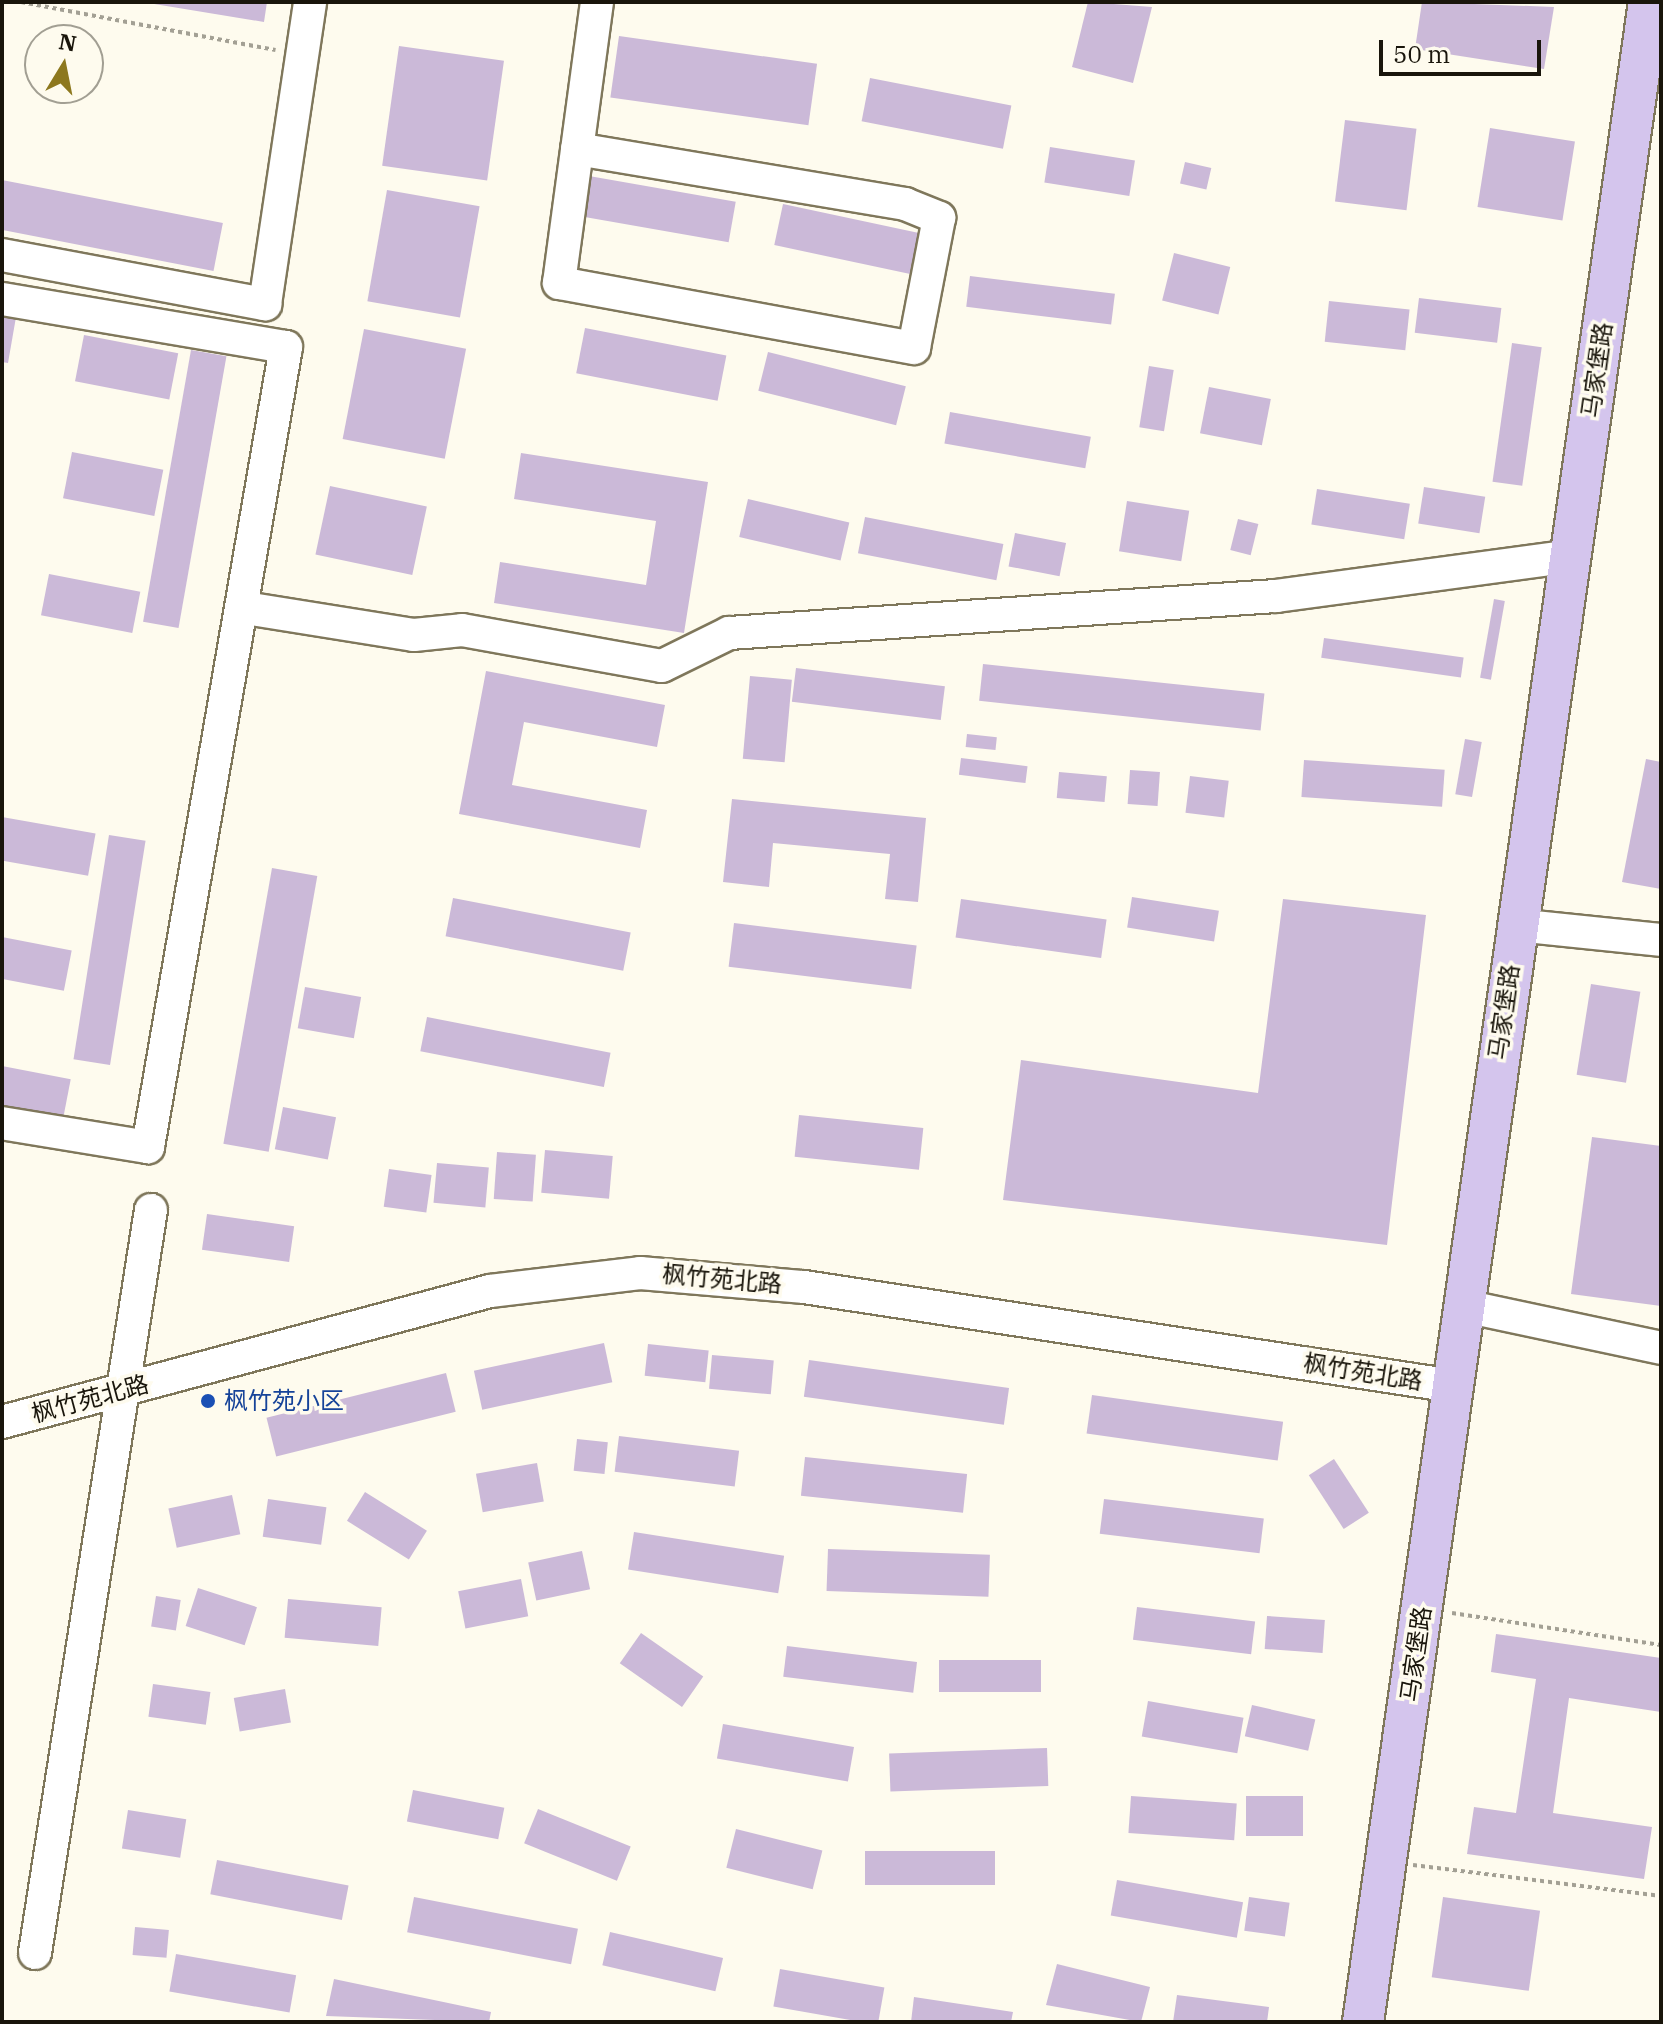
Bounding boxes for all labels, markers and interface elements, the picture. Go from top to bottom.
north arrow [24,24,104,104]
scale bar [1383,24,1545,74]
text: N [57,26,79,58]
text: 50 m [1393,38,1450,70]
street label: 马家堡路 [1576,320,1618,420]
street label: 马家堡路 [1483,962,1525,1062]
street label: 枫竹苑北路 [661,1259,783,1299]
street label: 枫竹苑北路 [1301,1348,1425,1396]
street label: 枫竹苑北路 [28,1370,152,1428]
place label: 枫竹苑小区 [224,1387,344,1415]
marker: 枫竹苑小区 [199,1392,217,1410]
street label: 马家堡路 [1395,1604,1437,1704]

